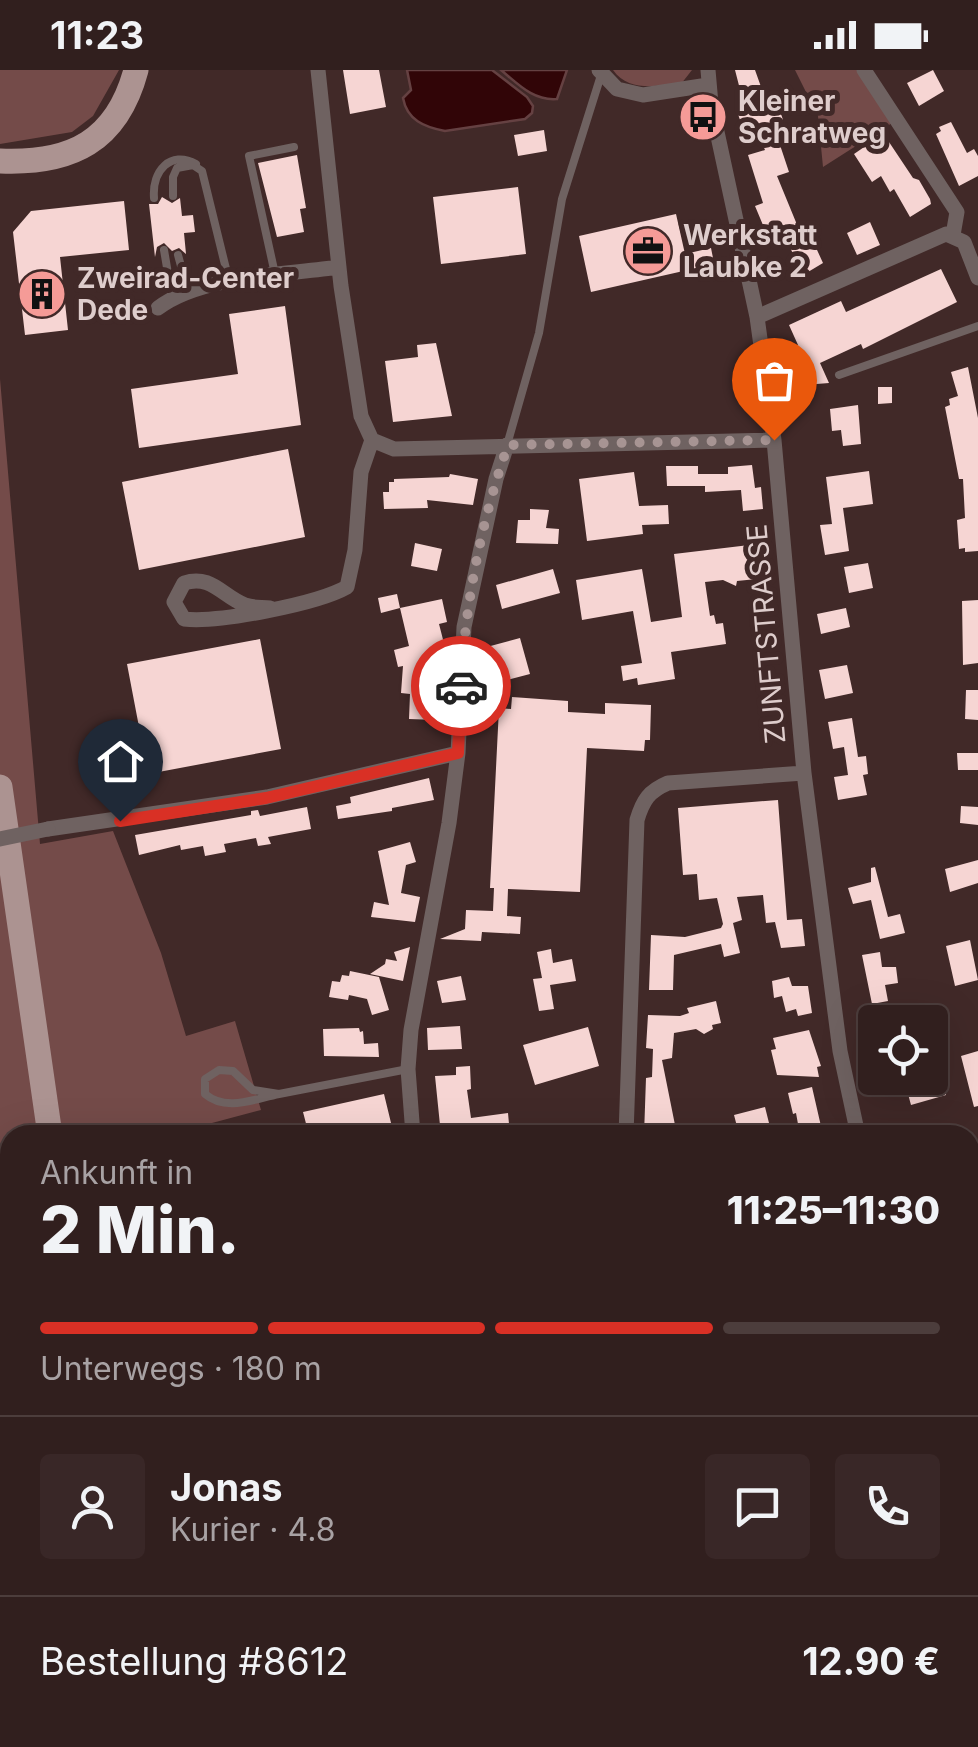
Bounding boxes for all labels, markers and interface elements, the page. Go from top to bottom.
text: 11:23 [50,12,144,58]
place label: Kleiner Schratweg [738,84,886,150]
bus stop icon: Kleiner Schratweg [677,91,729,143]
place label: Werkstatt Laubke 2 [683,218,817,284]
office icon: Werkstatt Laubke 2 [622,225,674,277]
place label: Zweirad-Center Dede [77,261,294,327]
building icon: Zweirad-Center Dede [16,268,68,320]
pin [732,338,817,441]
icon: bag [747,353,802,408]
street label: ZUNFTSTRASSE [739,523,793,745]
courier [411,636,511,736]
icon: car [434,659,489,714]
pin [78,719,163,822]
icon: home [93,734,148,789]
map controls [858,1005,948,1095]
button: locate [858,1005,948,1095]
text: Ankunft in [40,1153,193,1192]
text: 11:25–11:30 [727,1187,940,1233]
text: 2 Min. [40,1190,240,1269]
text: Unterwegs · 180 m [40,1349,322,1388]
button: person [40,1454,145,1559]
button: chat [705,1454,810,1559]
button: phone [835,1454,940,1559]
text: Jonas [170,1464,283,1510]
text: Kurier · 4.8 [170,1510,335,1549]
text: Bestellung #8612 [40,1638,348,1684]
text: 12.90 € [802,1638,940,1684]

